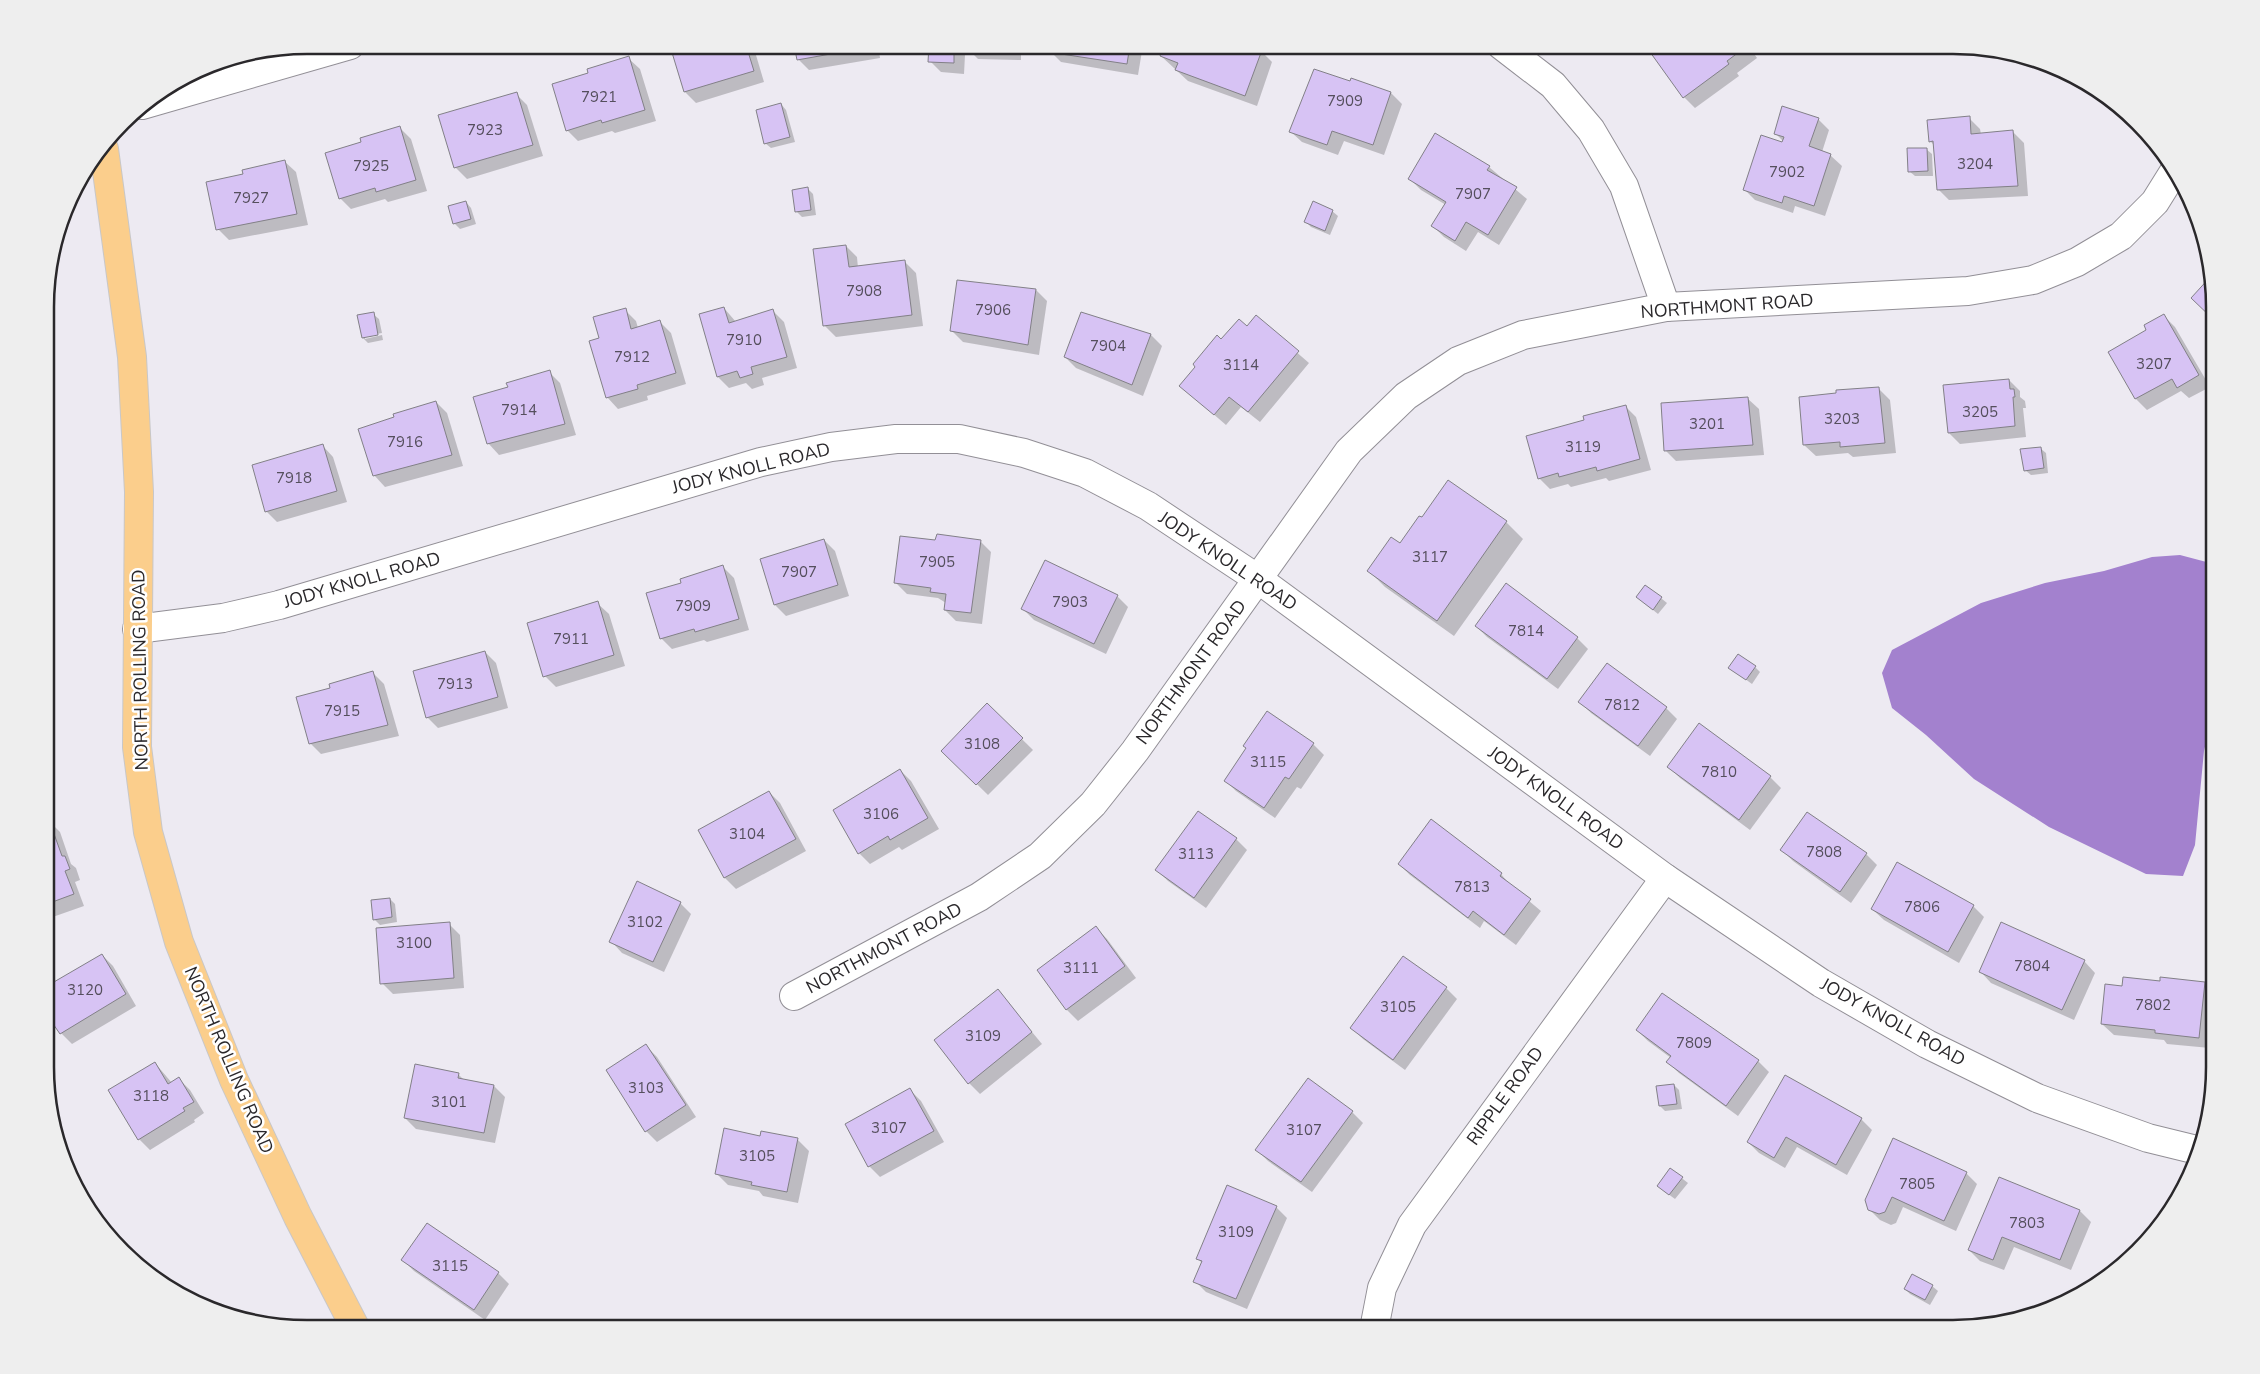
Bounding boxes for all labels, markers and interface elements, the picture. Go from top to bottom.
house number: 7921 [581,87,617,107]
house number: 7909 [1327,91,1363,111]
house number: 7923 [467,120,503,140]
house number: 3204 [1957,154,1993,174]
house number: 7925 [353,156,389,176]
house number: 7902 [1769,162,1805,182]
house number: 7907 [1455,184,1491,204]
house number: 7927 [233,188,269,208]
house number: 7908 [846,281,882,301]
street label: NORTHMONT ROAD [1640,288,1814,324]
house number: 7906 [975,300,1011,320]
house number: 7910 [726,330,762,350]
house number: 7904 [1090,336,1126,356]
house number: 7912 [614,347,650,367]
house number: 3207 [2136,354,2172,374]
house number: 3114 [1223,355,1259,375]
house number: 7914 [501,400,537,420]
house number: 3205 [1962,402,1998,422]
house number: 3203 [1824,409,1860,429]
house number: 3201 [1689,414,1725,434]
house number: 7916 [387,432,423,452]
street label: JODY KNOLL ROAD [668,437,833,499]
house number: 3119 [1565,437,1601,457]
house number: 7918 [276,468,312,488]
street label: JODY KNOLL ROAD [1153,505,1302,616]
street label: JODY KNOLL ROAD [280,546,443,614]
house number: 3117 [1412,547,1448,567]
house number: 7905 [919,552,955,572]
house number: 7907 [781,562,817,582]
street label: NORTH ROLLING ROAD [126,569,154,771]
house number: 7903 [1052,592,1088,612]
street label: NORTHMONT ROAD [1130,595,1252,749]
house number: 7909 [675,596,711,616]
house number: 7814 [1508,621,1544,641]
house number: 7911 [553,629,589,649]
house number: 7913 [437,674,473,694]
house number: 7812 [1604,695,1640,715]
house number: 7915 [324,701,360,721]
house number: 3108 [964,734,1000,754]
street label: JODY KNOLL ROAD [1483,740,1629,855]
house number: 3115 [1250,752,1286,772]
house number: 7810 [1701,762,1737,782]
house number: 3106 [863,804,899,824]
house number: 3104 [729,824,765,844]
house number: 7808 [1806,842,1842,862]
house number: 3113 [1178,844,1214,864]
house number: 7813 [1454,877,1490,897]
street label: NORTHMONT ROAD [802,897,966,999]
house number: 7806 [1904,897,1940,917]
house number: 3102 [627,912,663,932]
house number: 3100 [396,933,432,953]
house number: 7804 [2014,956,2050,976]
house number: 3111 [1063,958,1099,978]
street label: NORTH ROLLING ROAD [179,963,279,1157]
street label: JODY KNOLL ROAD [1815,972,1970,1072]
house number: 3120 [67,980,103,1000]
house number: 7802 [2135,995,2171,1015]
house number: 3105 [1380,997,1416,1017]
house number: 3109 [965,1026,1001,1046]
house number: 7809 [1676,1033,1712,1053]
street label: RIPPLE ROAD [1461,1042,1549,1150]
house number: 3103 [628,1078,664,1098]
house number: 3118 [133,1086,169,1106]
house number: 3101 [431,1092,467,1112]
house number: 3107 [871,1118,907,1138]
house number: 3107 [1286,1120,1322,1140]
house number: 3105 [739,1146,775,1166]
house number: 7805 [1899,1174,1935,1194]
house number: 7803 [2009,1213,2045,1233]
house number: 3109 [1218,1222,1254,1242]
house number: 3115 [432,1256,468,1276]

